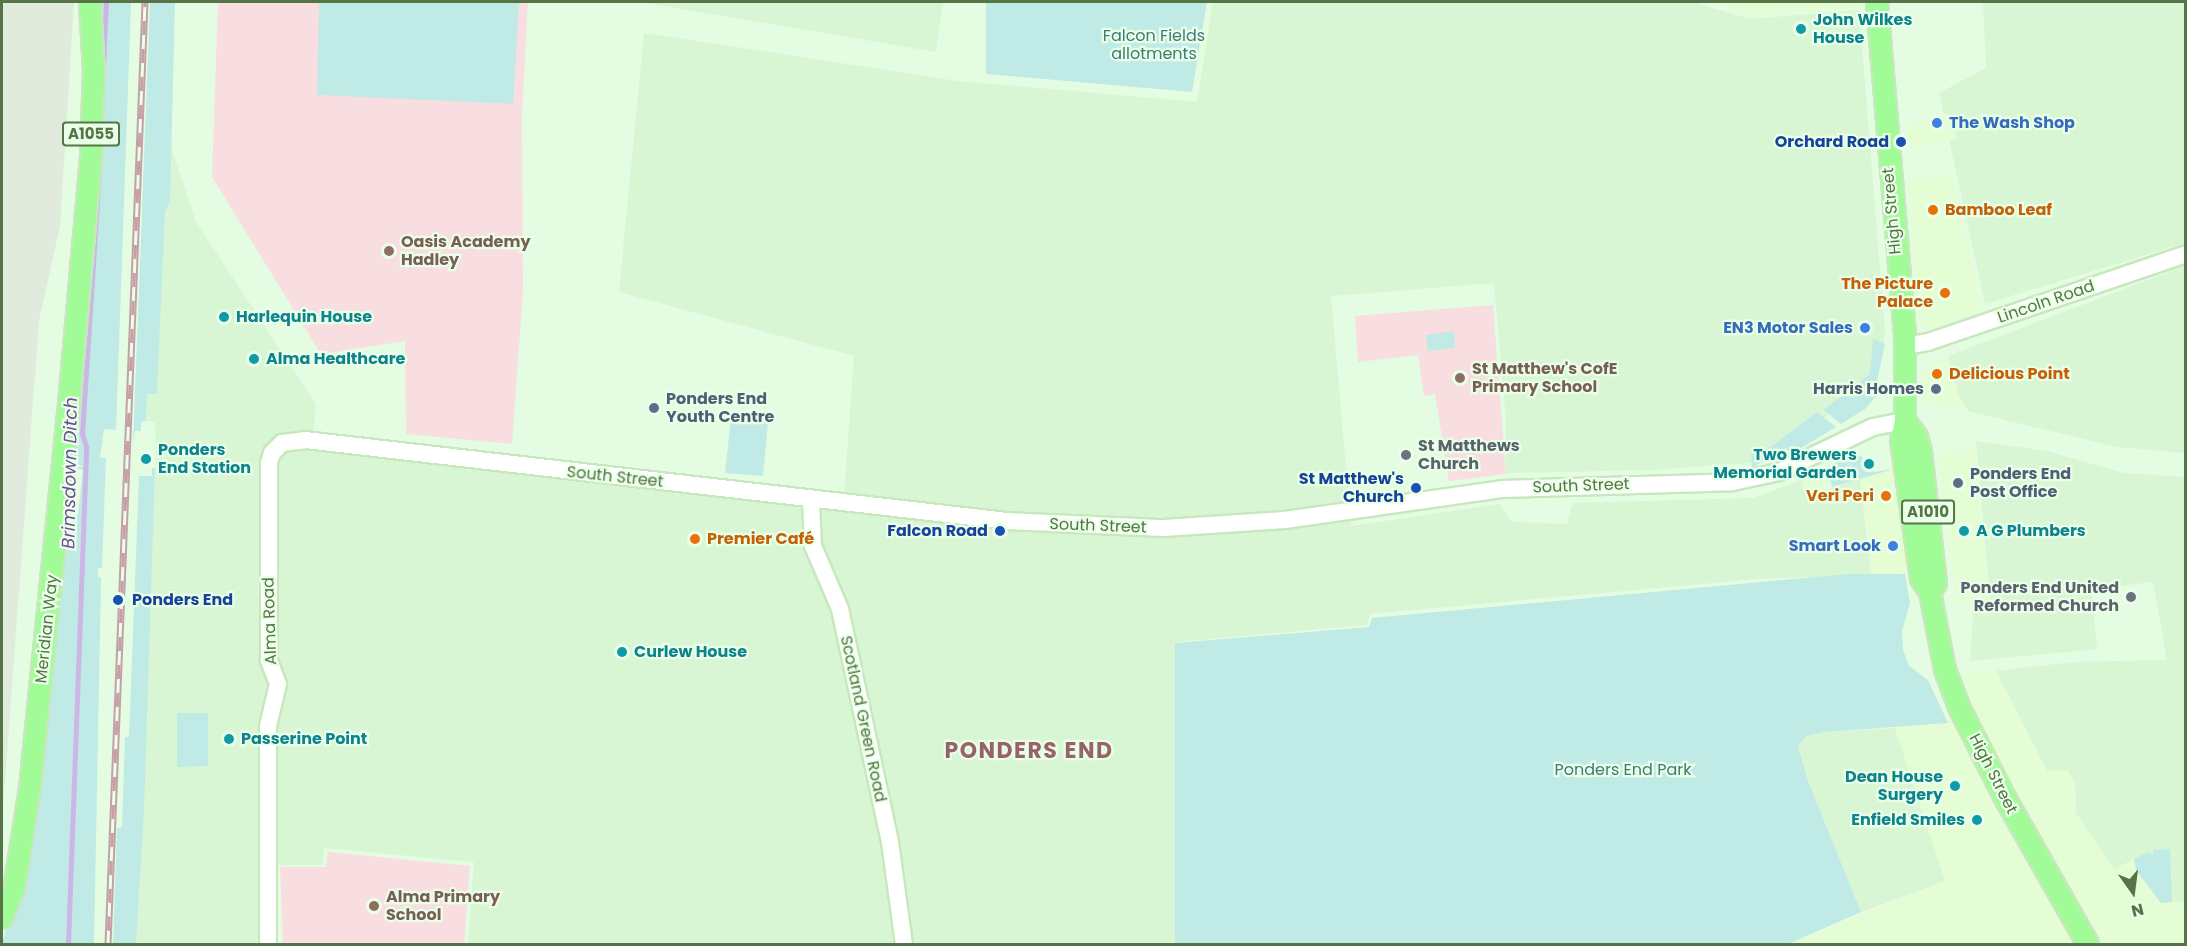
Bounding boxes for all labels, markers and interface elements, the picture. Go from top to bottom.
place label: John Wilkes House [1813,10,1912,48]
marker: John Wilkes House [1794,22,1808,36]
park label: Falcon Fields allotments [1103,26,1205,64]
place label: The Wash Shop [1949,113,2075,133]
marker: The Wash Shop [1930,116,1944,130]
road number: A1055 [61,122,121,146]
place label: Orchard Road [1775,132,1889,152]
marker: Orchard Road [1894,135,1908,149]
street label: High Street [1879,167,1905,255]
place label: Bamboo Leaf [1945,200,2052,220]
marker: Bamboo Leaf [1926,203,1940,217]
place label: Oasis Academy Hadley [401,232,531,270]
marker: Oasis Academy Hadley [382,244,396,258]
place label: The Picture Palace [1841,274,1933,312]
street label: Lincoln Road [1995,276,2097,328]
marker: The Picture Palace [1938,286,1952,300]
place label: Harlequin House [236,307,372,327]
marker: Harlequin House [217,310,231,324]
place label: EN3 Motor Sales [1723,318,1853,338]
marker: EN3 Motor Sales [1858,321,1872,335]
place label: Alma Healthcare [266,349,405,369]
marker: Alma Healthcare [247,352,261,366]
place label: St Matthew's CofE Primary School [1472,359,1617,397]
place label: Delicious Point [1949,364,2070,384]
marker: Delicious Point [1930,367,1944,381]
marker: St Matthew's CofE Primary School [1453,371,1467,385]
place label: Harris Homes [1813,379,1924,399]
marker: Harris Homes [1929,382,1943,396]
place label: Ponders End Youth Centre [666,389,774,427]
water label: Brimsdown Ditch [58,397,82,549]
marker: Ponders End Youth Centre [647,401,661,415]
place label: St Matthews Church [1418,436,1520,474]
place label: Ponders End Station [158,440,251,478]
place label: Two Brewers Memorial Garden [1713,445,1857,483]
marker: St Matthews Church [1399,448,1413,462]
marker: Ponders End Station [139,452,153,466]
marker: Two Brewers Memorial Garden [1862,457,1876,471]
street label: South Street [566,462,664,492]
place label: Ponders End Post Office [1970,464,2071,502]
place label: St Matthew's Church [1299,469,1404,507]
street label: South Street [1532,475,1630,497]
marker: Ponders End Post Office [1951,476,1965,490]
marker: St Matthew's Church [1409,481,1423,495]
place label: Veri Peri [1806,486,1874,506]
marker: Veri Peri [1879,489,1893,503]
road number: A1010 [1901,500,1955,524]
street label: South Street [1049,515,1147,537]
place label: Falcon Road [887,521,988,541]
place label: A G Plumbers [1976,521,2086,541]
marker: Falcon Road [993,524,1007,538]
marker: A G Plumbers [1957,524,1971,538]
place label: Premier Café [707,529,814,549]
marker: Premier Café [688,532,702,546]
place label: Smart Look [1789,536,1881,556]
marker: Smart Look [1886,539,1900,553]
street label: Meridian Way [32,574,62,684]
street label: Alma Road [259,577,281,665]
place label: Ponders End United Reformed Church [1960,578,2119,616]
place label: Ponders End [132,590,233,610]
marker: Ponders End United Reformed Church [2124,590,2138,604]
marker: Ponders End [109,591,127,609]
street label: Scotland Green Road [836,634,890,804]
place label: Curlew House [634,642,747,662]
marker: Curlew House [615,645,629,659]
place label: Passerine Point [241,729,367,749]
street label: High Street [1965,731,2021,817]
marker: Passerine Point [222,732,236,746]
district label: PONDERS END [945,738,1113,764]
park label: Ponders End Park [1555,760,1691,780]
place label: Dean House Surgery [1845,767,1943,805]
marker: Dean House Surgery [1948,779,1962,793]
place label: Enfield Smiles [1851,810,1965,830]
marker: Enfield Smiles [1970,813,1984,827]
north arrow [2103,862,2163,922]
place label: Alma Primary School [386,887,500,925]
text: N [2129,897,2146,923]
marker: Alma Primary School [367,899,381,913]

